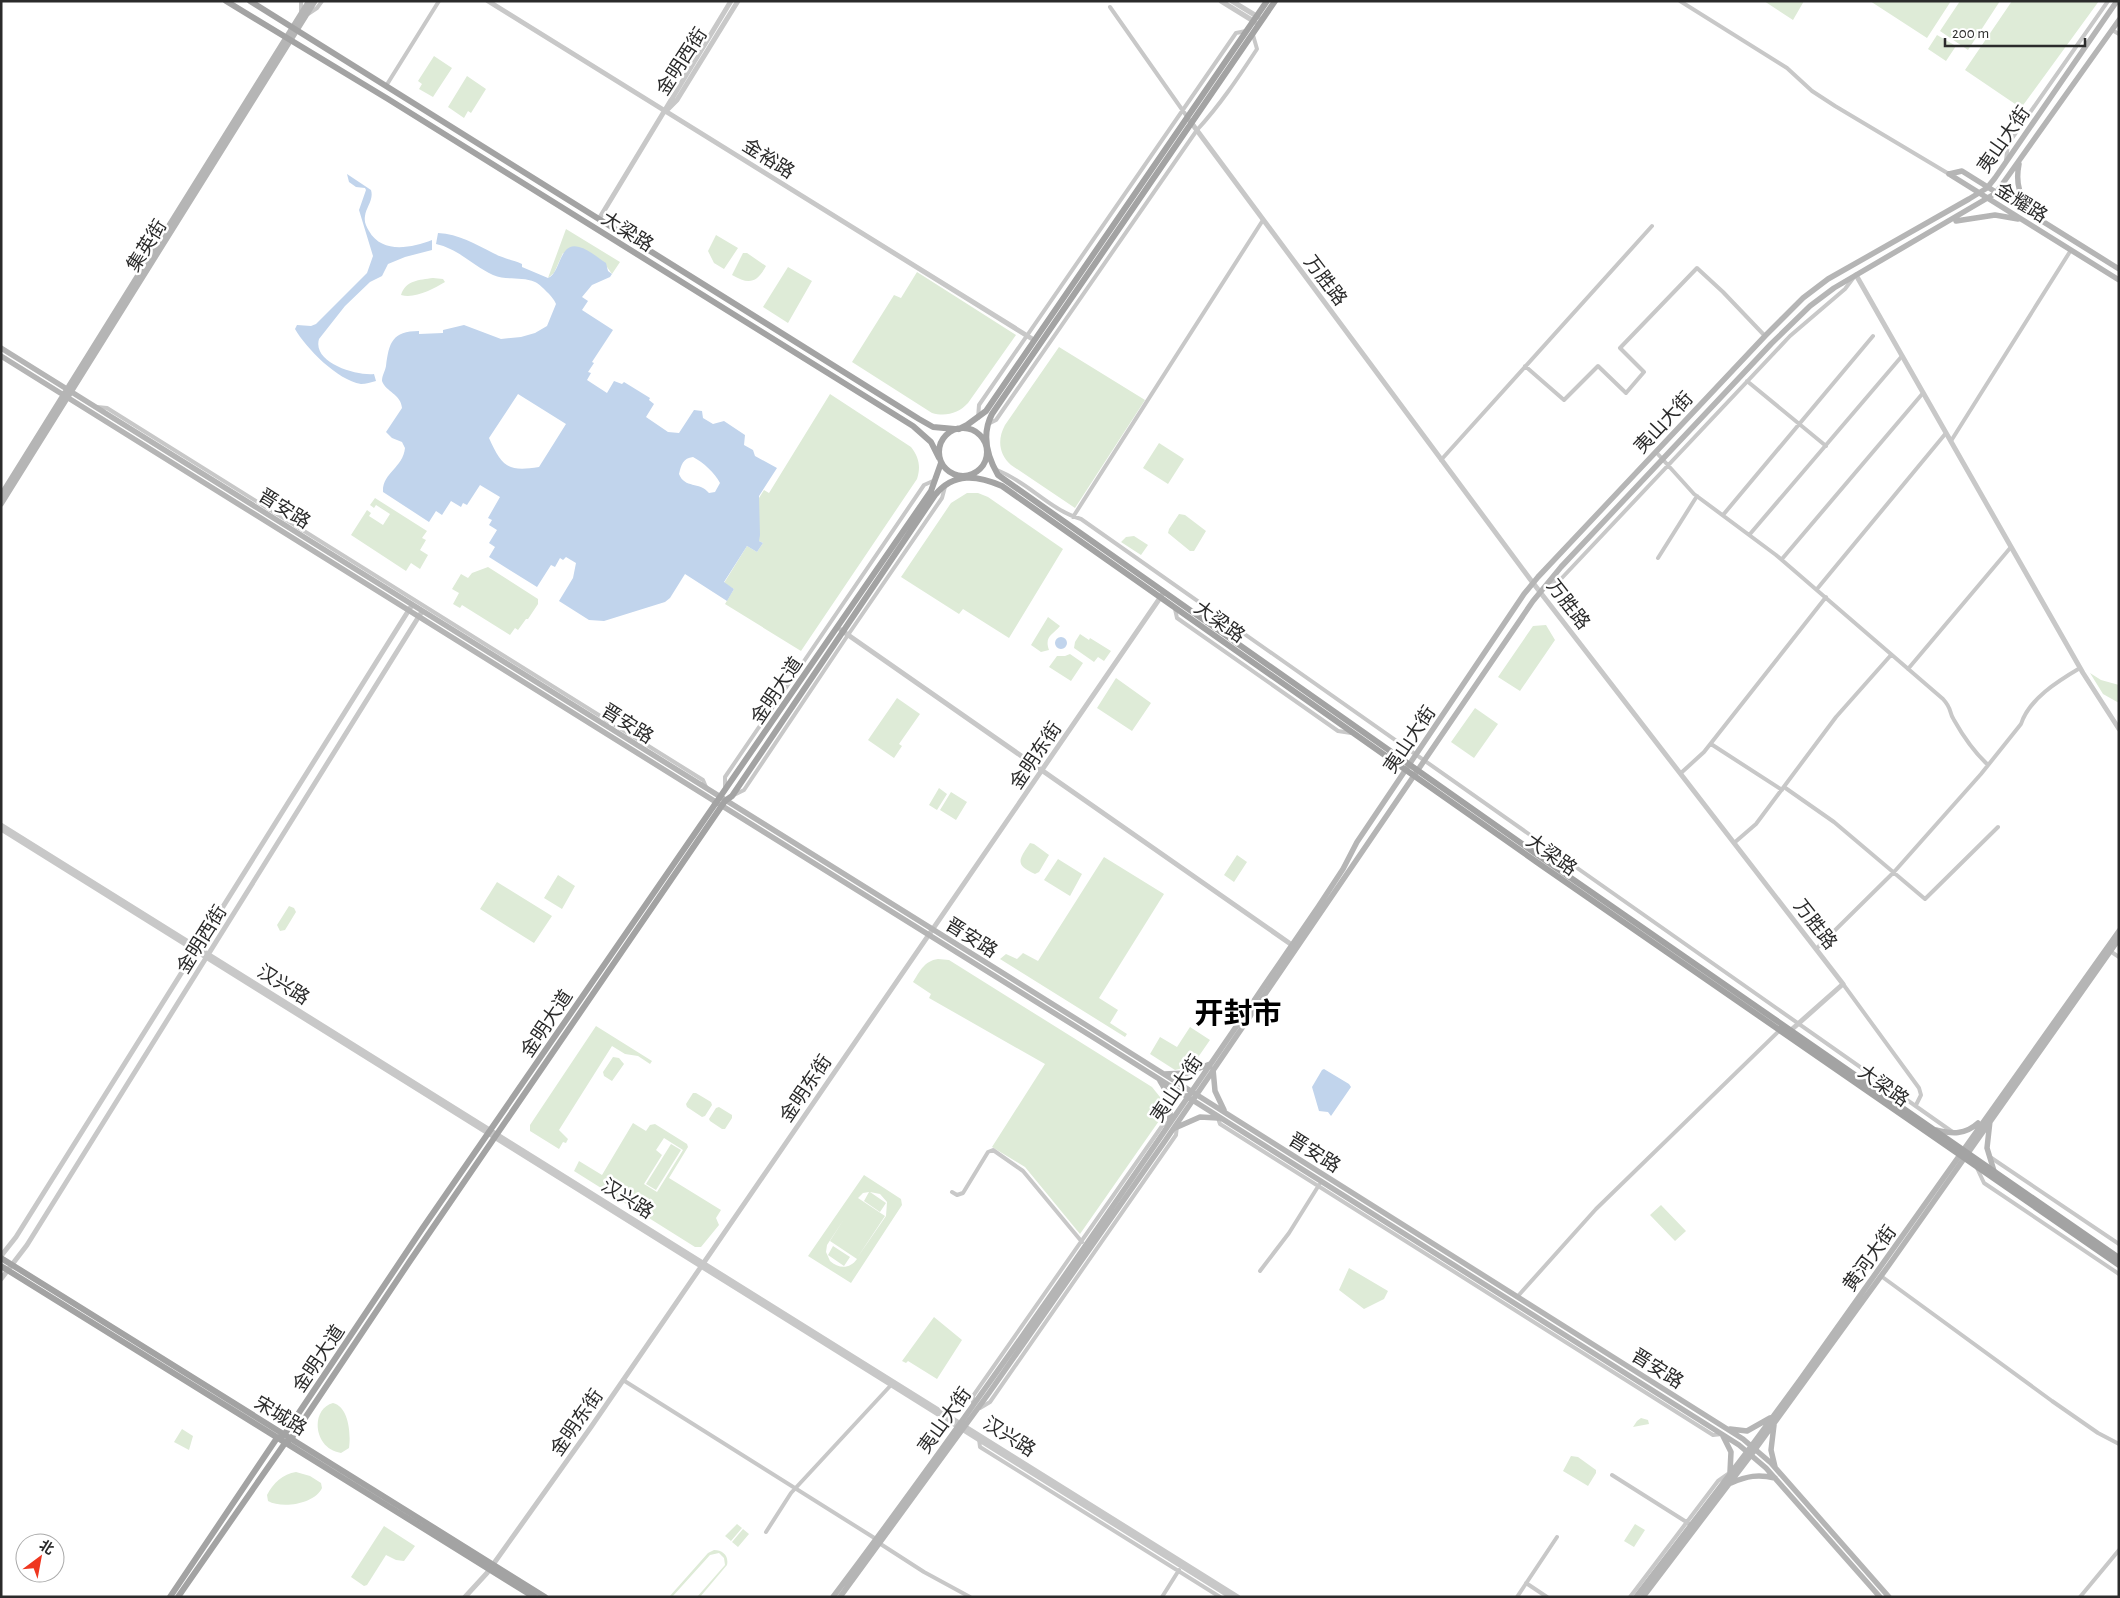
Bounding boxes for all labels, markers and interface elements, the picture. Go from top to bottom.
scale bar [1945,15,2085,47]
street label: 金明西街 [652,24,711,99]
text: 200 m [1952,26,1989,41]
street label: 夷山大街 [1974,103,2034,176]
street label: 金裕路 [739,134,798,182]
street label: 金耀路 [1992,178,2051,226]
street label: 大梁路 [598,208,657,255]
street label: 集英街 [123,216,170,275]
street label: 万胜路 [1300,252,1350,309]
street label: 夷山大街 [1630,388,1697,457]
street label: 晋安路 [255,484,314,532]
street label: 万胜路 [1543,576,1594,633]
street label: 大梁路 [1190,597,1249,646]
street label: 金明大道 [746,653,806,728]
street label: 晋安路 [598,699,657,747]
street label: 夷山大街 [1380,702,1439,777]
street label: 金明东街 [1005,718,1065,793]
street label: 大梁路 [1522,830,1581,879]
street label: 万胜路 [1790,896,1841,953]
street label: 金明西街 [172,901,230,977]
street label: 晋安路 [942,913,1001,961]
street label: 汉兴路 [254,961,313,1008]
street label: 金明大道 [516,986,576,1061]
district label: 开封市 [1194,998,1282,1029]
street label: 金明东街 [775,1051,835,1126]
street label: 夷山大街 [1147,1051,1206,1126]
street label: 大梁路 [1854,1061,1913,1110]
street label: 晋安路 [1285,1128,1344,1176]
street label: 汉兴路 [598,1175,657,1222]
street label: 黄河大街 [1839,1222,1900,1295]
street label: 金明大道 [288,1321,348,1396]
street label: 晋安路 [1628,1344,1687,1392]
street label: 夷山大街 [914,1384,975,1457]
street label: 金明东街 [546,1385,607,1459]
street label: 宋城路 [251,1392,311,1439]
street label: 汉兴路 [980,1413,1039,1460]
north arrow [15,1533,65,1583]
text: 北 [37,1537,57,1557]

